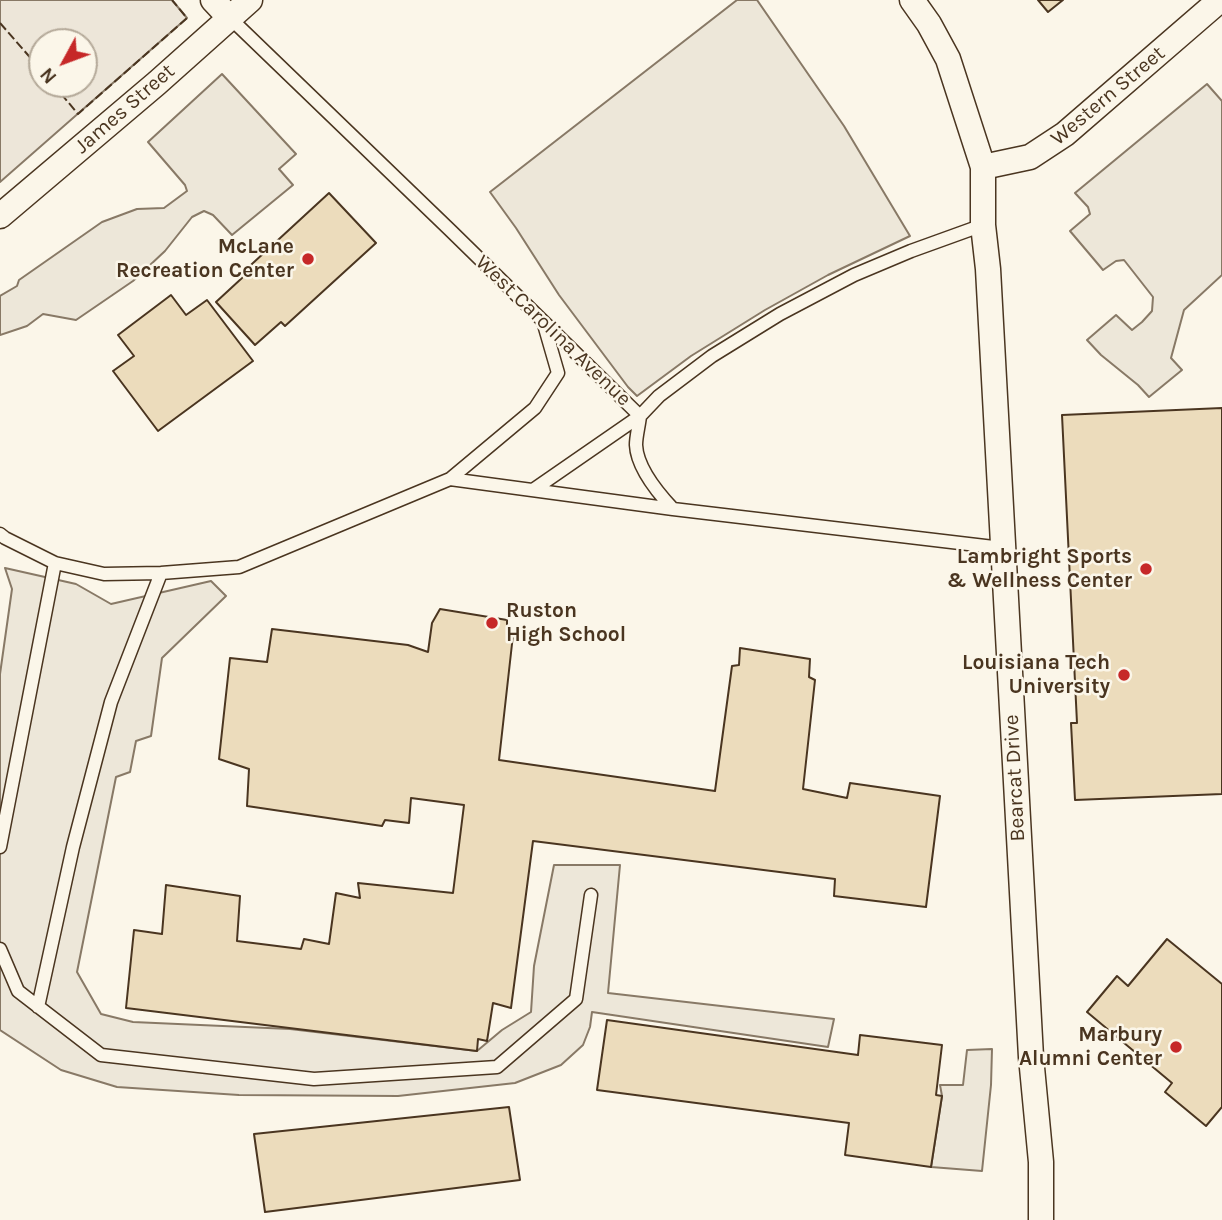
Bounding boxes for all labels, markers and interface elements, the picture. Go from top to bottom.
north arrow [28,28,98,98]
street label: Western Street [1046,41,1170,151]
street label: James Street [70,59,180,159]
text: N [36,63,61,88]
place label: McLane Recreation Center [116,234,294,284]
street label: West Carolina Avenue [470,250,636,412]
marker: McLane Recreation Center [300,251,316,267]
place label: Lambright Sports & Wellness Center [947,544,1132,594]
marker: Lambright Sports & Wellness Center [1138,561,1154,577]
place label: Ruston High School [506,598,626,648]
marker: Ruston High School [484,615,500,631]
place label: Louisiana Tech University [962,650,1110,700]
marker: Louisiana Tech University [1116,667,1132,683]
street label: Bearcat Drive [999,714,1031,842]
place label: Marbury Alumni Center [1019,1022,1162,1072]
marker: Marbury Alumni Center [1168,1039,1184,1055]

